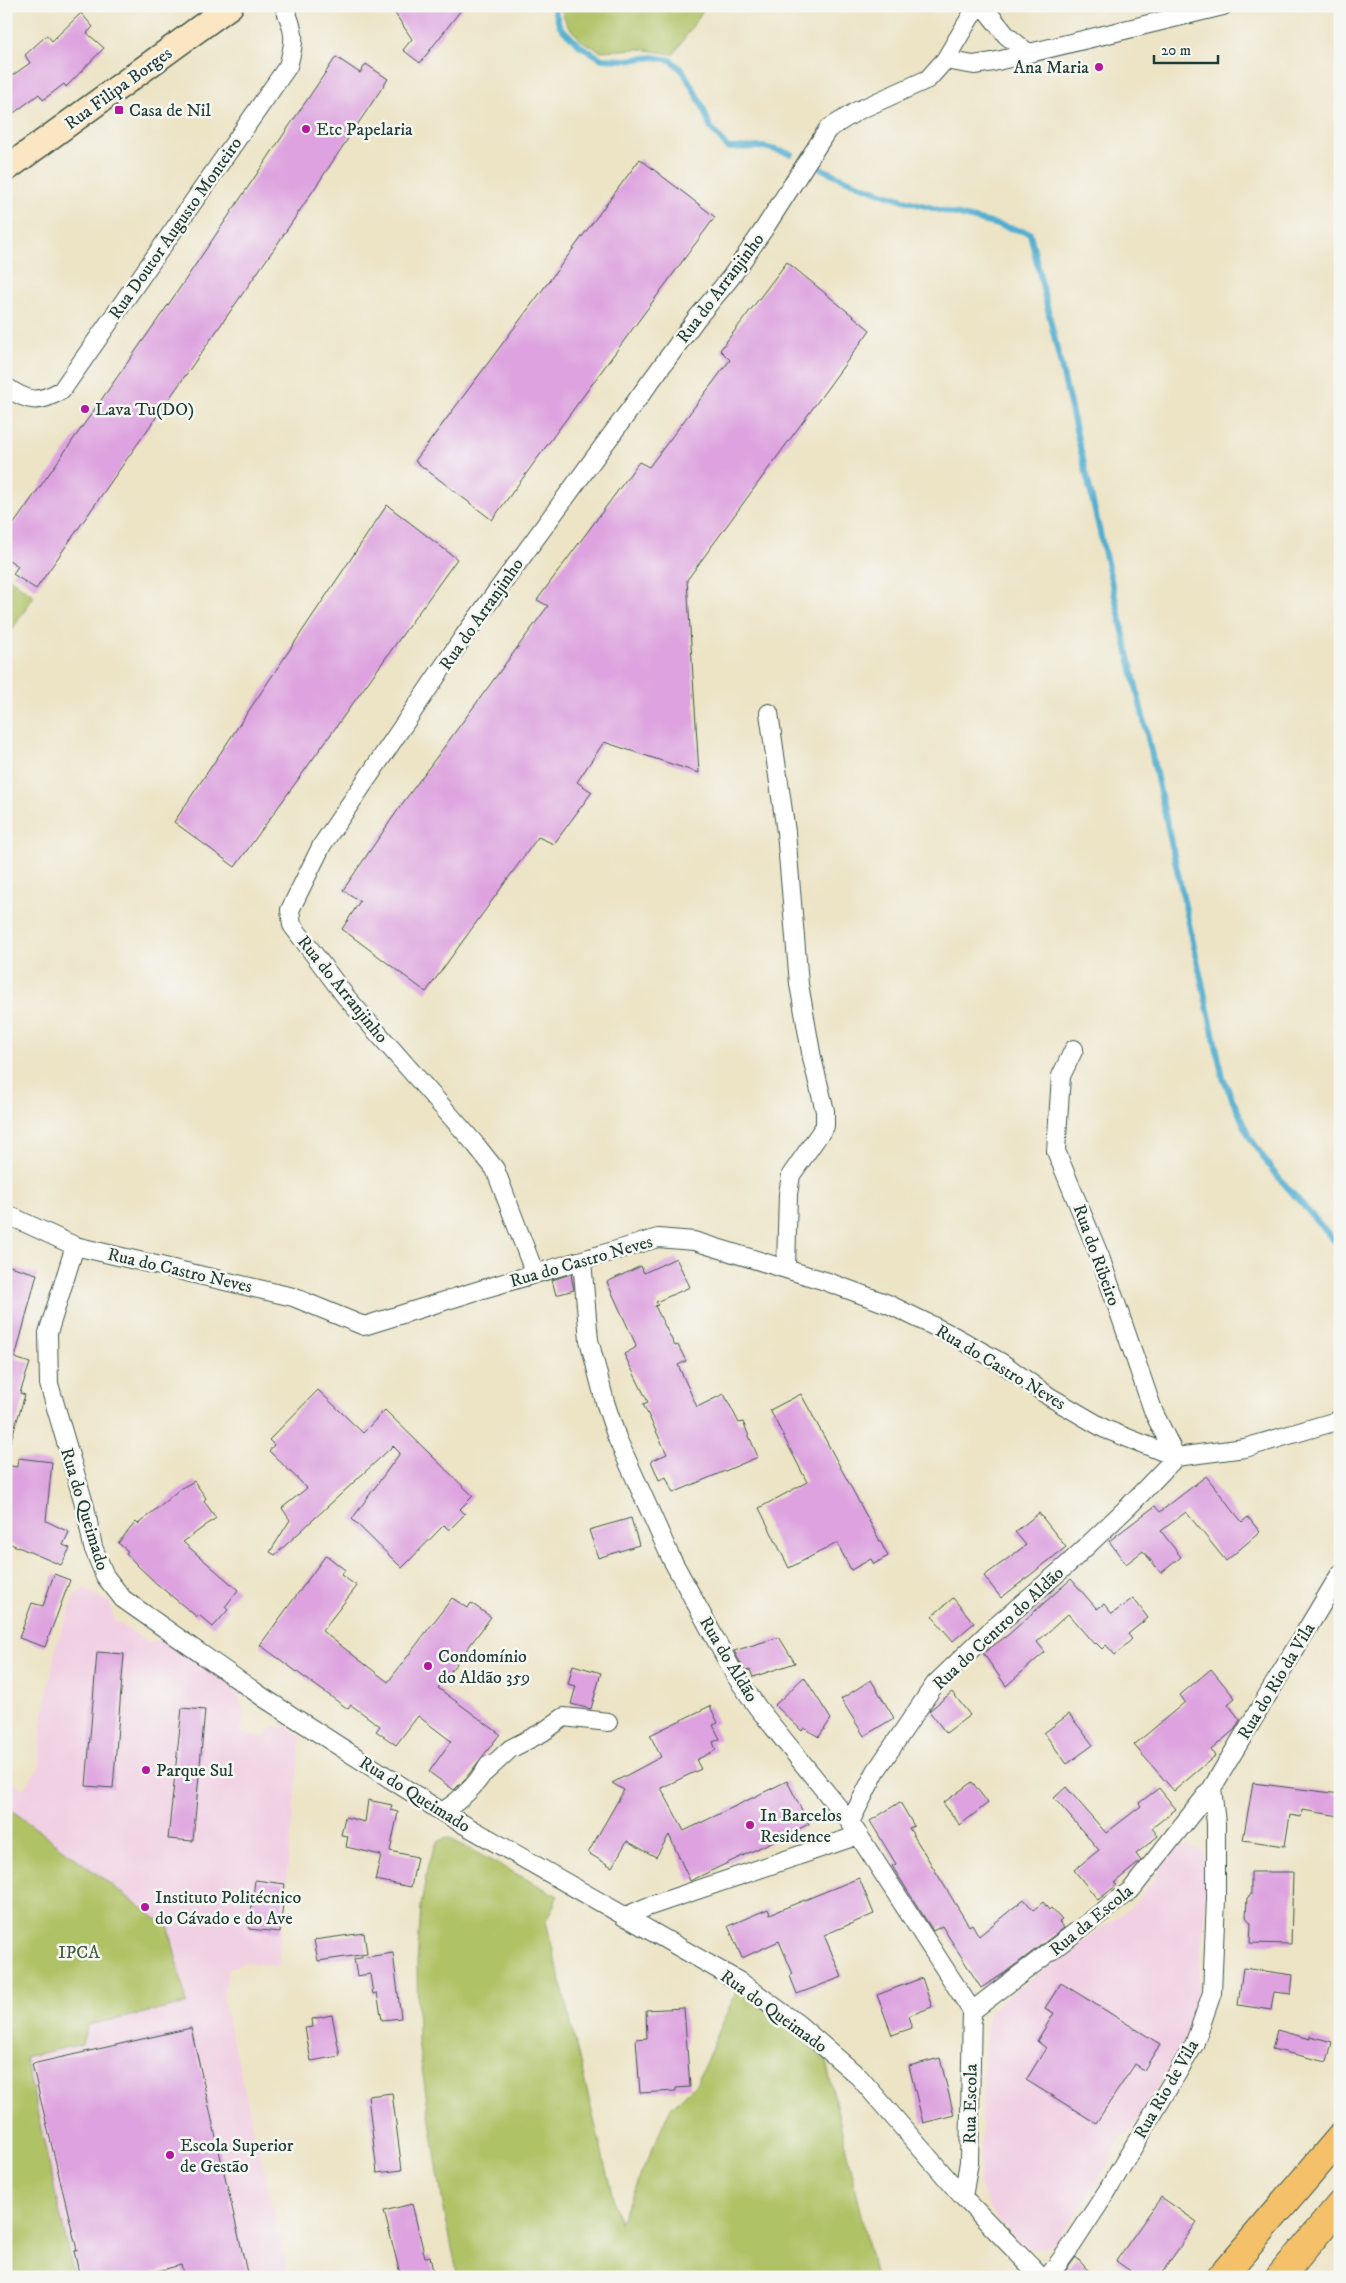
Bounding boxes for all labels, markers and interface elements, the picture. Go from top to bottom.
scale bar [1154,32,1217,64]
text: 20 m [1161,41,1191,60]
street label: Rua Filipa Borges [61,42,177,135]
place label: Ana Maria [1014,57,1089,79]
marker: Ana Maria [1093,61,1105,73]
place label: Casa de Nil [129,100,211,122]
marker: Casa de Nil [113,104,125,116]
place label: Etc Papelaria [316,119,413,141]
marker: Etc Papelaria [300,123,312,135]
street label: Rua Doutor Augusto Monteiro [104,133,247,324]
street label: Rua do Arranjinho [672,229,769,348]
place label: Lava Tu(DO) [95,399,194,421]
marker: Lava Tu(DO) [79,403,91,415]
street label: Rua do Arranjinho [435,554,529,675]
street label: Rua do Arranjinho [292,931,392,1048]
street label: Rua do Ribeiro [1068,1202,1125,1309]
street label: Rua do Castro Neves [507,1231,655,1293]
street label: Rua do Castro Neves [105,1244,254,1298]
street label: Rua do Castro Neves [932,1320,1069,1415]
street label: Rua do Queimado [55,1445,113,1573]
street label: Rua do Centro do Aldão [928,1562,1069,1695]
street label: Rua do Aldão [694,1613,762,1707]
street label: Rua do Rio da Vila [1233,1619,1321,1744]
place label: Condomínio do Aldão 359 [438,1646,530,1689]
marker: Condomínio do Aldão 359 [422,1660,434,1672]
street label: Rua do Queimado [355,1752,474,1838]
place label: Parque Sul [156,1760,234,1782]
marker: Parque Sul [140,1764,152,1776]
place label: In Barcelos Residence [760,1805,842,1848]
marker: In Barcelos Residence [744,1819,756,1831]
street label: Rua da Escola [1045,1880,1138,1961]
place label: Instituto Politécnico do Cávado e do Ave [155,1887,302,1930]
marker: Instituto Politécnico do Cávado e do Ave [139,1901,151,1913]
park label: IPCA [58,1942,100,1964]
street label: Rua do Queimado [716,1966,831,2058]
street label: Rua Rio de Vila [1130,2036,1204,2143]
street label: Rua Escola [959,2063,983,2144]
place label: Escola Superior de Gestão [180,2135,294,2178]
marker: Escola Superior de Gestão [164,2149,176,2161]

